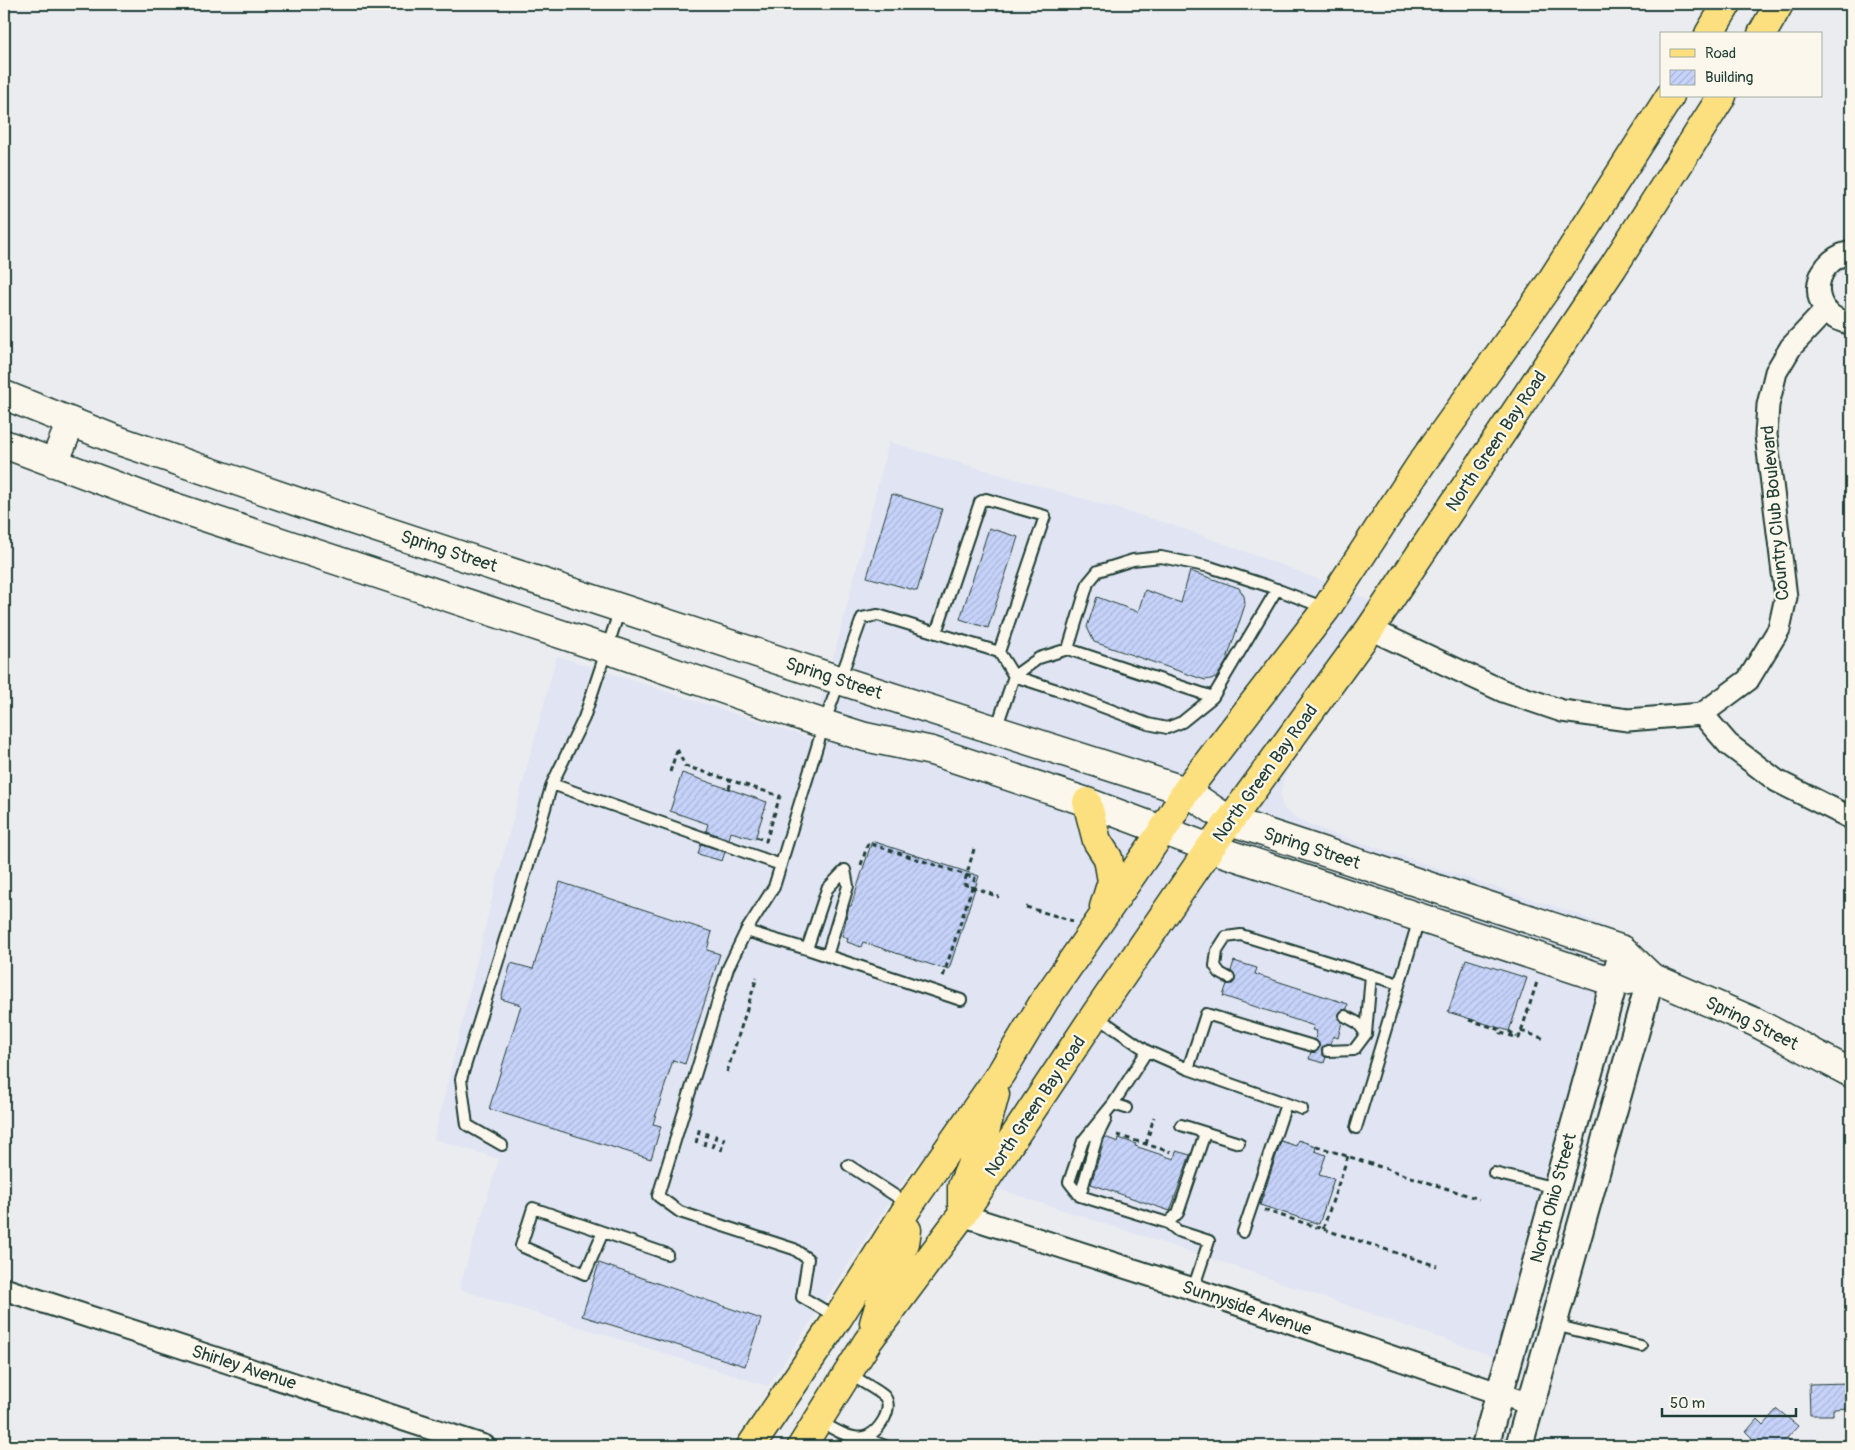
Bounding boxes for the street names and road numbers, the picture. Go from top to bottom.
street label: North Green Bay Road [1441,367,1552,516]
street label: Country Club Boulevard [1756,424,1795,601]
street label: Spring Street [398,525,501,578]
street label: Spring Street [783,652,886,705]
street label: North Green Bay Road [1208,700,1323,847]
street label: Spring Street [1261,822,1364,875]
street label: Spring Street [1702,991,1803,1056]
street label: North Green Bay Road [980,1032,1091,1181]
street label: North Ohio Street [1525,1130,1582,1266]
street label: Sunnyside Avenue [1179,1276,1315,1341]
street label: Shirley Avenue [189,1340,299,1395]

